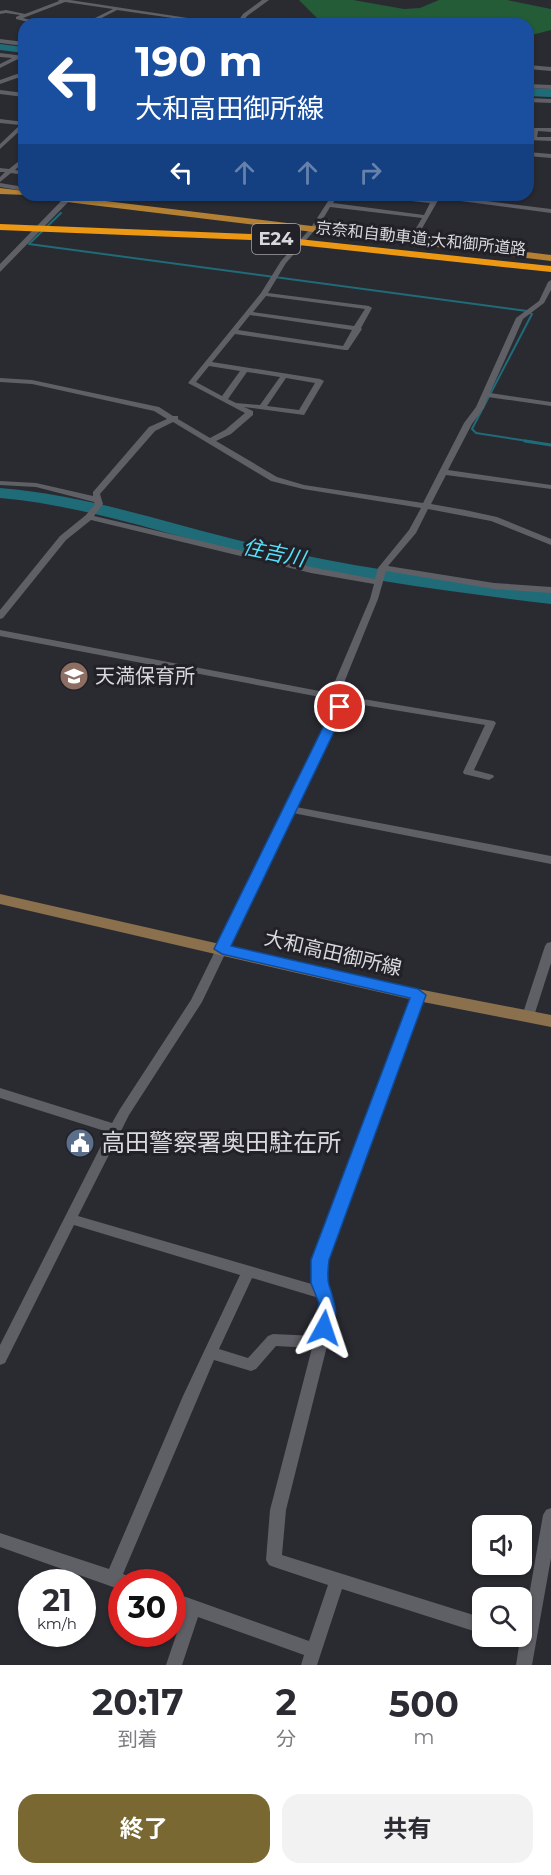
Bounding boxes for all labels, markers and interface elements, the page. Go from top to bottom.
text: 190 m [135,35,263,87]
icon: left [36,42,114,120]
text: 大和高田御所線 [135,92,324,125]
icon: left [165,156,198,189]
icon: ahead [228,156,261,189]
icon: ahead [291,156,324,189]
icon: right [354,156,387,189]
street label: 京奈和自動車道;大和御所道路 [315,218,527,259]
road number: E24 [252,224,300,254]
water label: 住吉川 [241,534,309,572]
school or university icon: 天満保育所 [58,660,90,692]
place label: 天満保育所 [95,664,195,688]
pin [314,681,365,732]
icon: arrive [323,690,356,723]
street label: 大和高田御所線 [262,926,404,980]
public building icon: 高田警察署奥田駐在所 [64,1127,96,1159]
place label: 高田警察署奥田駐在所 [101,1128,341,1157]
position arrow [292,1296,356,1360]
map controls [472,1515,532,1647]
button: sound [472,1515,532,1575]
speed limit sign: 30 [108,1569,186,1647]
text: 21 [42,1582,72,1619]
button: search [472,1587,532,1647]
text: km/h [37,1614,77,1633]
text: 20:17 [92,1680,184,1724]
text: 2 [276,1680,297,1724]
text: 500 [389,1682,459,1726]
text: m [413,1725,434,1749]
text: 到着 [118,1727,158,1751]
text: 分 [276,1727,296,1751]
button: 終了 [18,1794,270,1863]
button: 共有 [282,1794,533,1863]

